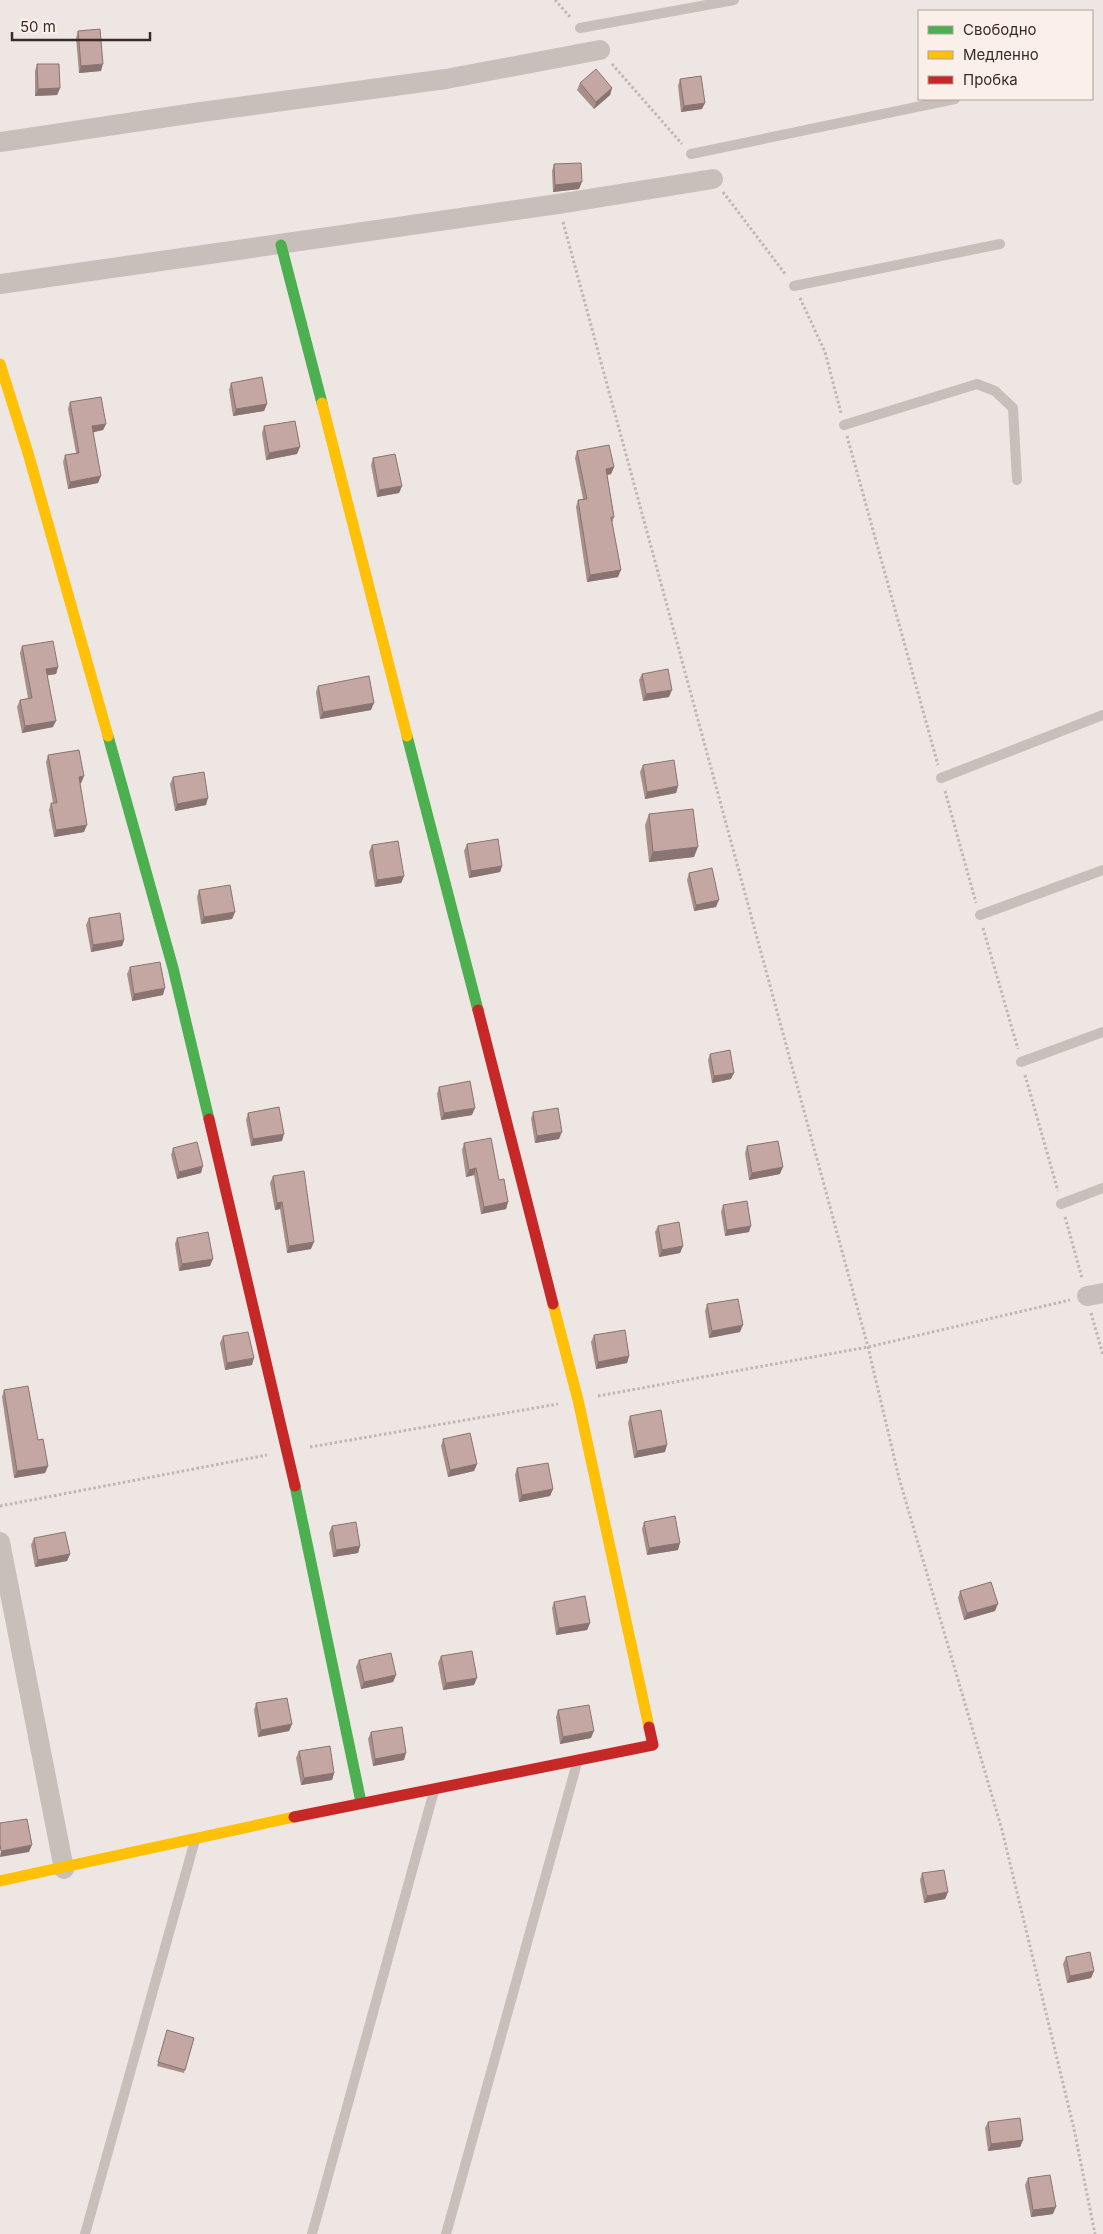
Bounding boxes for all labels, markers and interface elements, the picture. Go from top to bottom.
scale bar [12,10,150,42]
legend [918,10,1093,100]
text: 50 m [20,17,56,36]
text: Свободно [963,20,1037,39]
text: Медленно [963,45,1039,64]
text: Пробка [963,70,1018,89]

